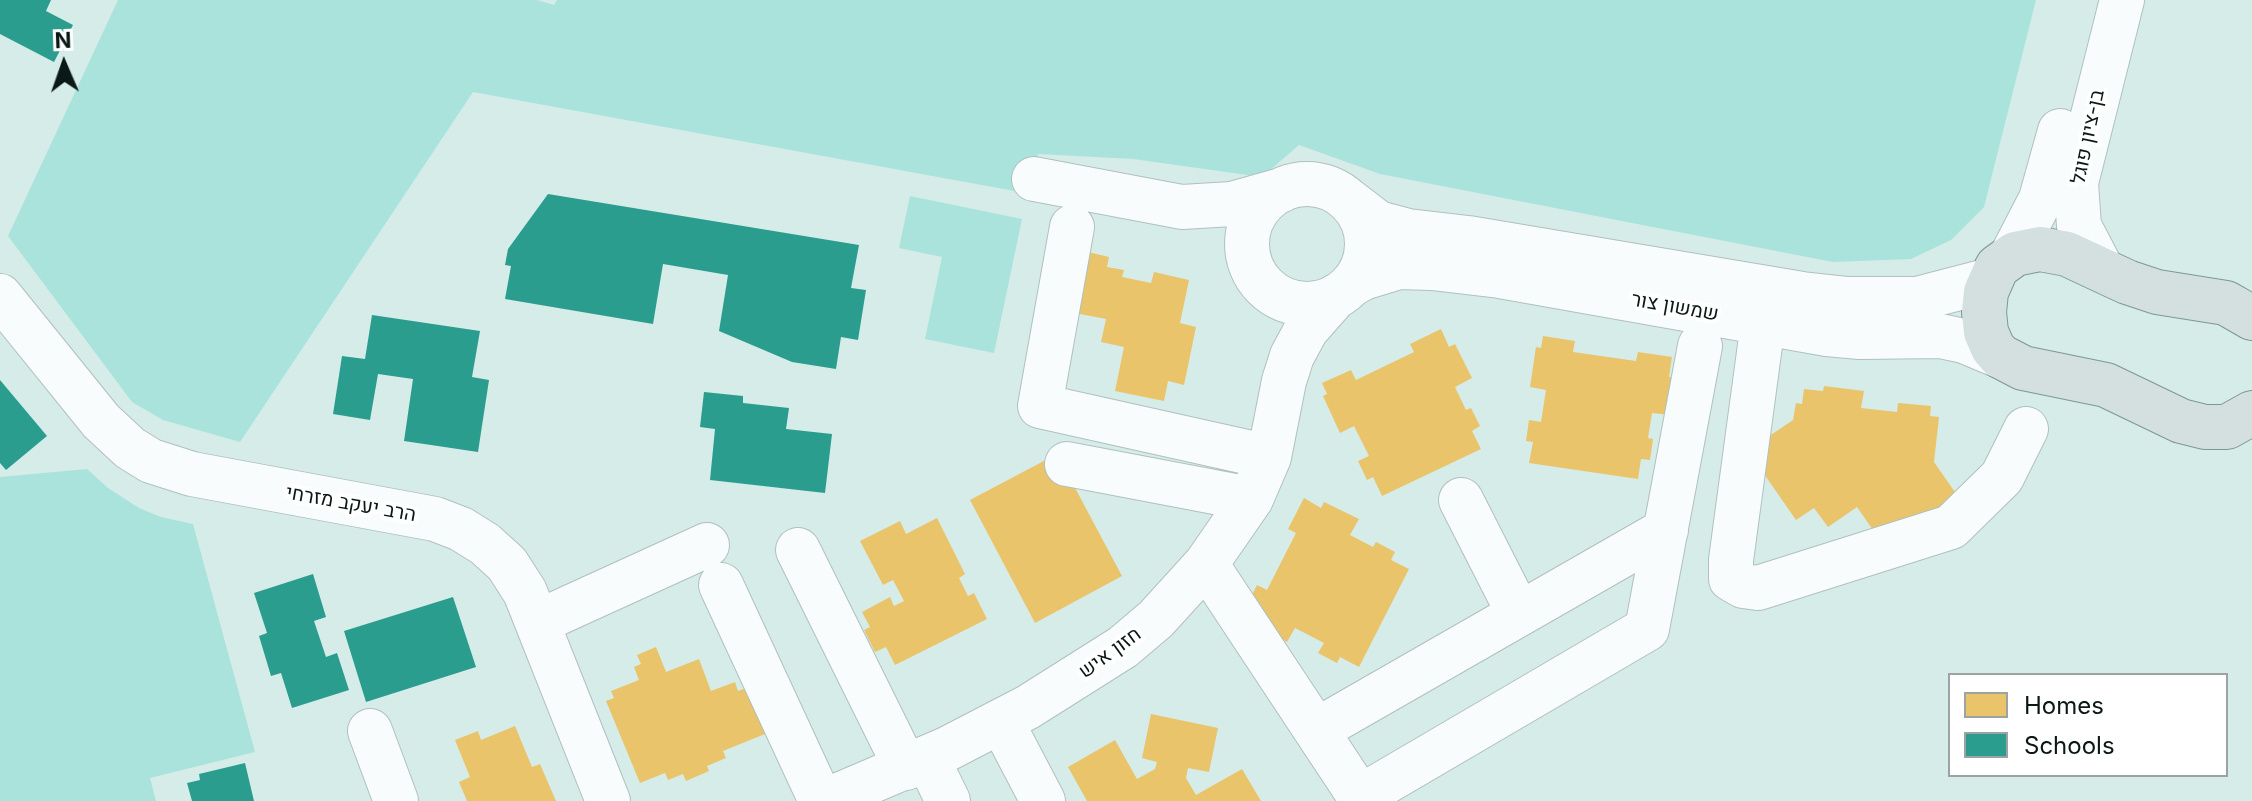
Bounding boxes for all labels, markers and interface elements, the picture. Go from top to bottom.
north arrow [24,24,104,104]
text: N [54,27,72,53]
street label: בן-ציון פוגל [2066,87,2110,187]
street label: שמשון צור [1629,288,1721,326]
street label: הרב יעקב מזרחי [284,481,418,527]
street label: חזון איש [1074,622,1146,684]
legend [1948,673,2228,777]
text: Homes [2024,691,2104,720]
text: Schools [2024,731,2115,760]

